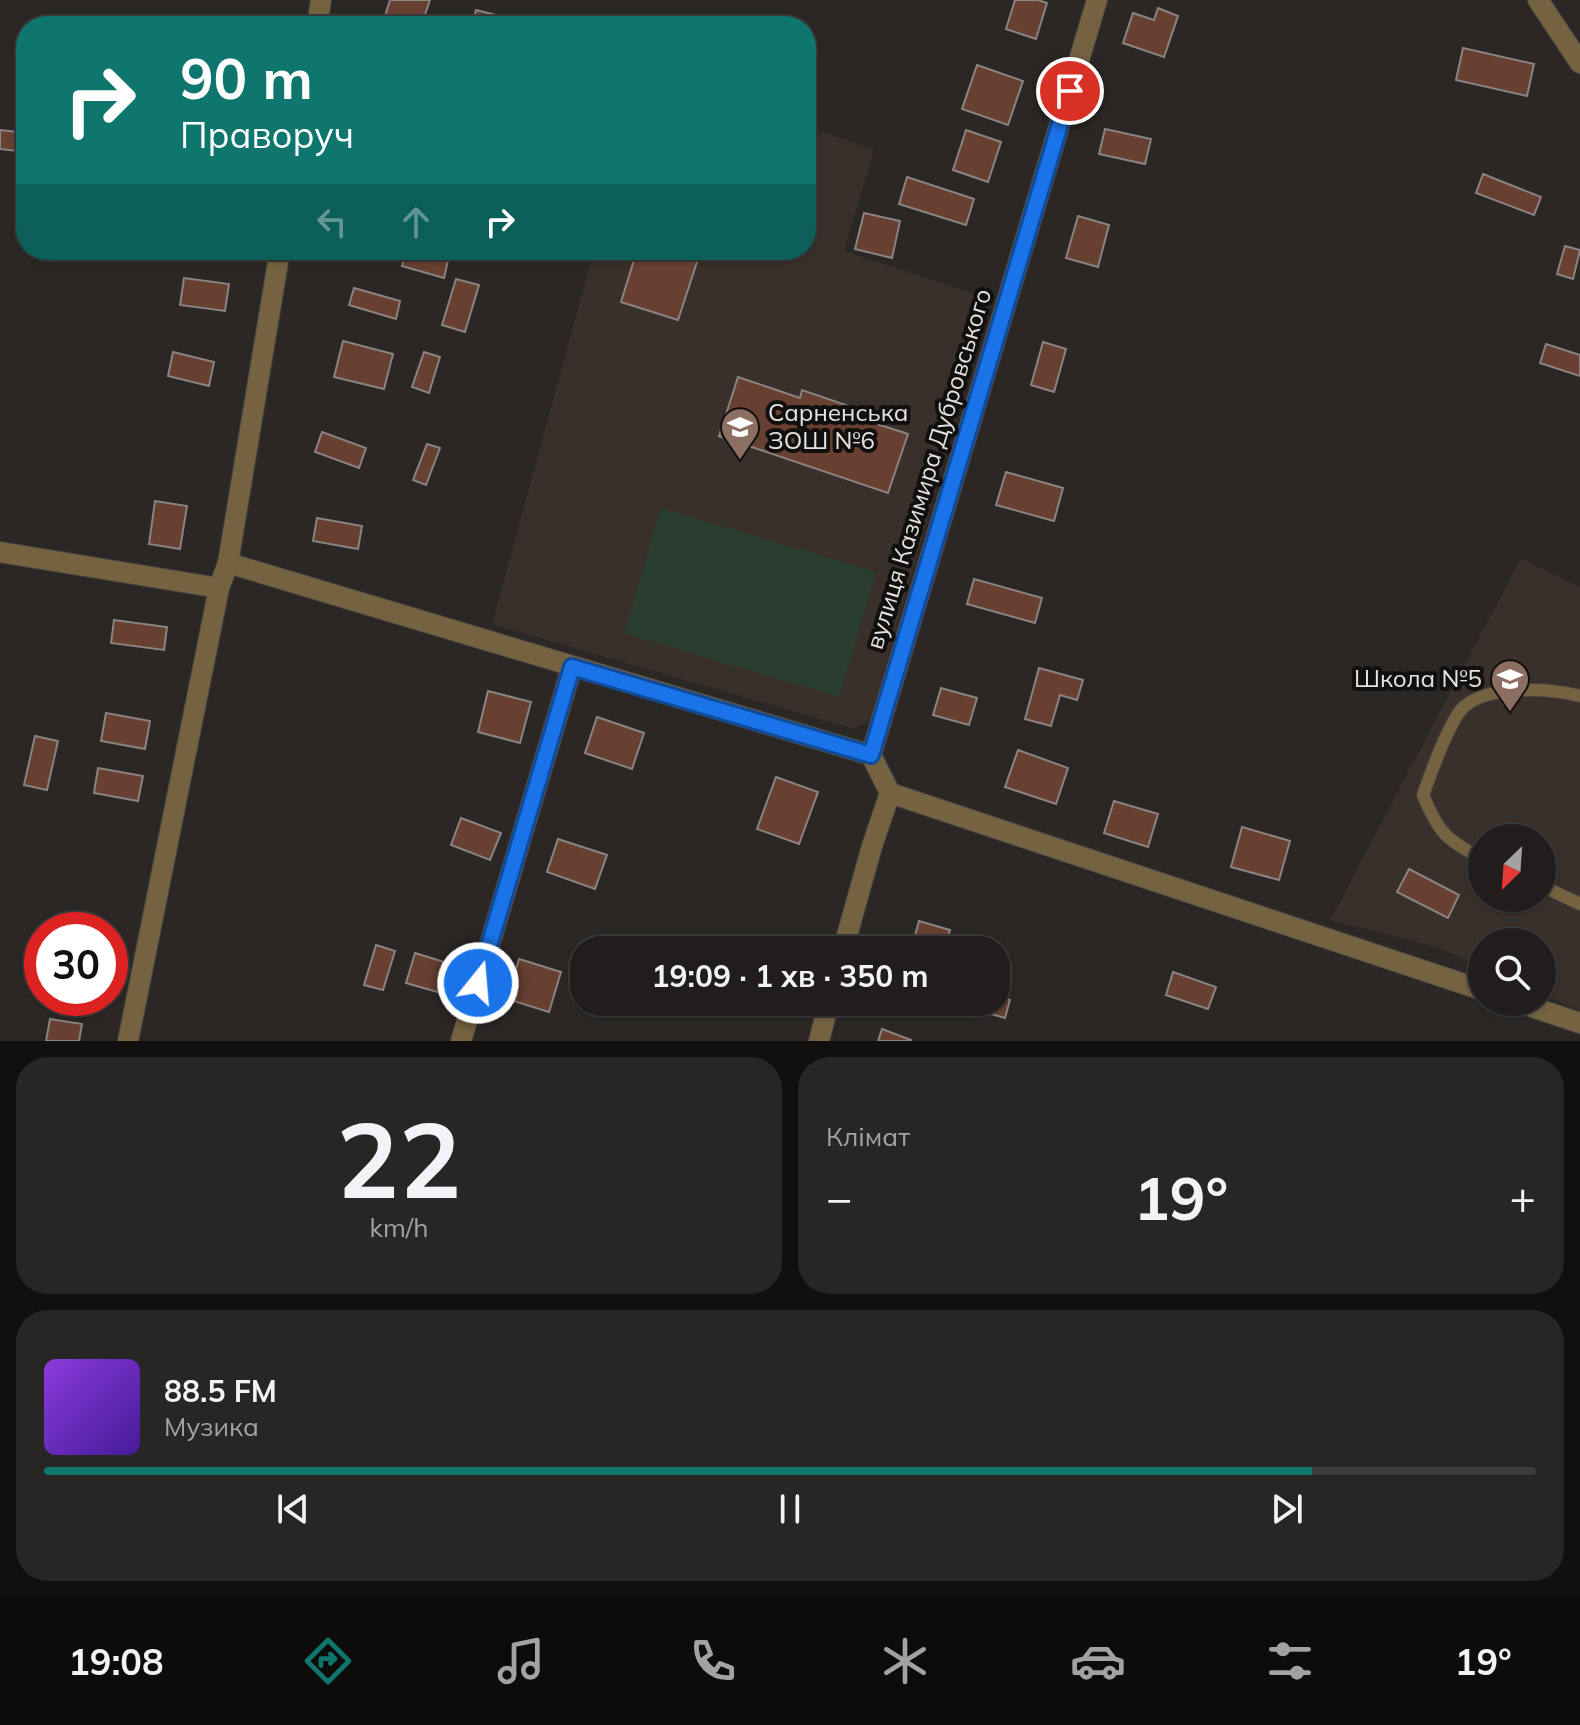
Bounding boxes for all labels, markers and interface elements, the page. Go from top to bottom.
text: 90 m [180,43,313,113]
icon: right [48,48,152,152]
pin [1036,57,1104,125]
icon: arrive [1048,69,1092,113]
text: Праворуч [180,112,354,157]
icon: left [310,200,354,244]
icon: ahead [394,200,438,244]
icon: right [478,200,522,244]
street label: вулиця Казимира Дубровського [859,285,997,653]
place label: Сарненська ЗОШ №6 [768,397,908,455]
school or university icon: Сарненська ЗОШ №6 [719,406,761,461]
school or university icon: Школа №5 [1489,658,1531,713]
place label: Школа №5 [1354,663,1482,693]
north arrow [1468,824,1556,912]
map controls [1468,824,1556,1016]
speed limit sign: 30 [24,912,128,1016]
button: search [1468,928,1556,1016]
position arrow [436,941,520,1025]
text: 19:09 · 1 хв · 350 m [651,957,929,995]
text: 22 [337,1093,461,1224]
text: Клімат [826,1120,910,1153]
text: 19° [1134,1160,1228,1235]
text: − [826,1170,852,1225]
text: + [1510,1170,1536,1225]
text: km/h [370,1211,428,1244]
text: 88.5 FM [164,1372,277,1410]
text: Музика [164,1410,259,1443]
icon: previous [271,1487,315,1531]
icon: pause [768,1487,812,1531]
icon: next [1265,1487,1309,1531]
icon: directions [300,1633,356,1689]
icon: music [493,1633,549,1689]
icon: phone [685,1633,741,1689]
icon: climate [877,1633,933,1689]
icon: car [1070,1633,1126,1689]
icon: filters [1262,1633,1318,1689]
text: 19:08 [68,1639,164,1684]
text: 19° [1455,1639,1512,1684]

